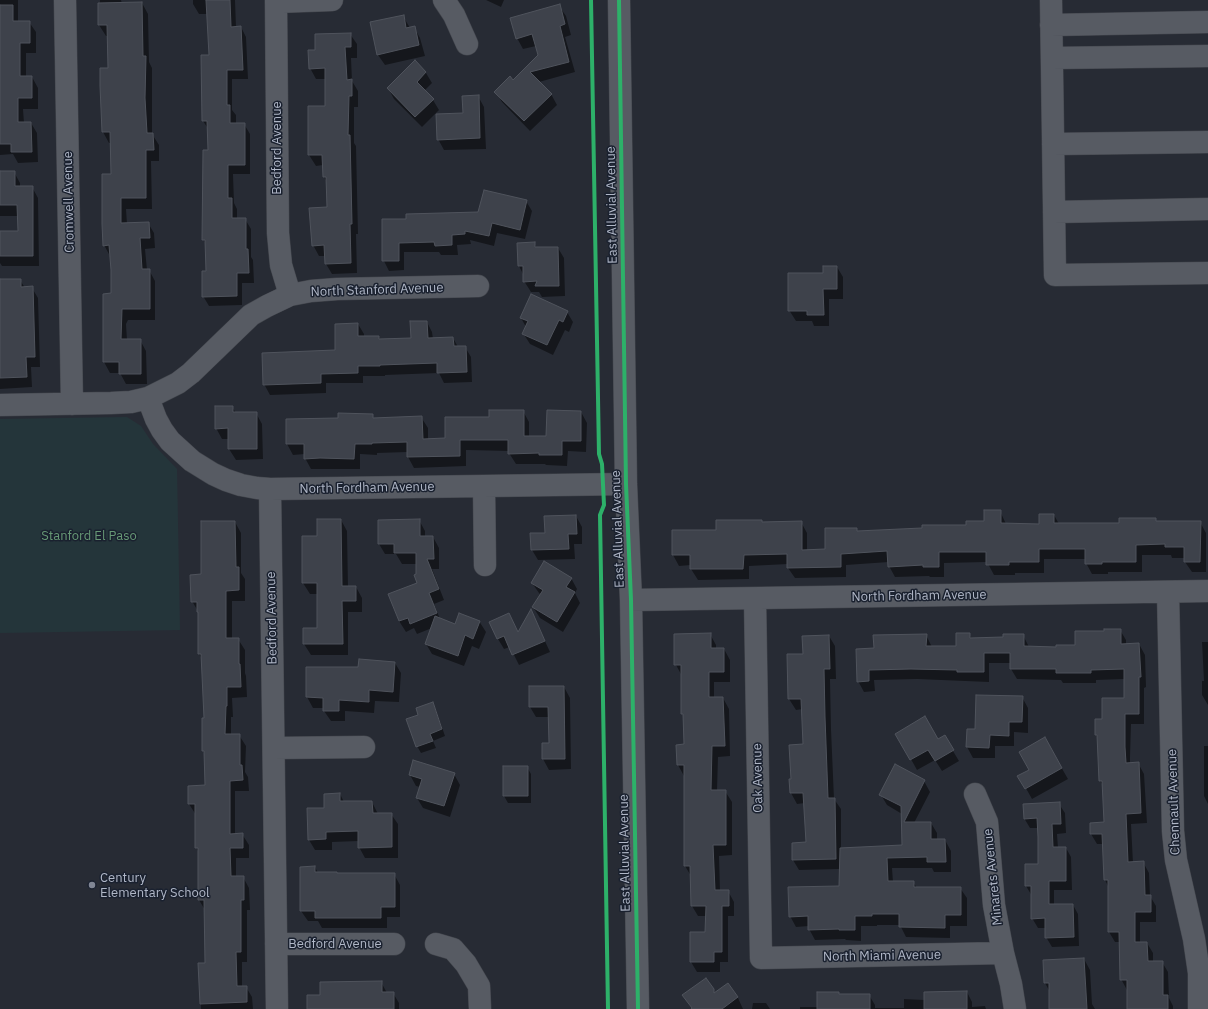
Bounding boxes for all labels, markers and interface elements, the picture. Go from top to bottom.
street label: Bedford Avenue [269,101,285,195]
street label: East Alluvial Avenue [603,146,621,264]
street label: Cromwell Avenue [60,151,78,253]
street label: North Stanford Avenue [310,280,444,300]
street label: East Alluvial Avenue [608,470,628,588]
street label: North Fordham Avenue [299,479,435,497]
park label: Stanford El Paso [41,528,137,544]
street label: Bedford Avenue [263,571,281,665]
street label: North Fordham Avenue [851,587,987,605]
street label: Oak Avenue [750,743,766,813]
street label: Chennault Avenue [1164,749,1184,855]
street label: East Alluvial Avenue [616,794,634,912]
street label: Minarets Avenue [980,828,1006,926]
place label: Century Elementary School [100,870,210,901]
marker: Century Elementary School [87,880,97,890]
street label: Bedford Avenue [288,936,382,952]
street label: North Miami Avenue [823,947,941,965]

